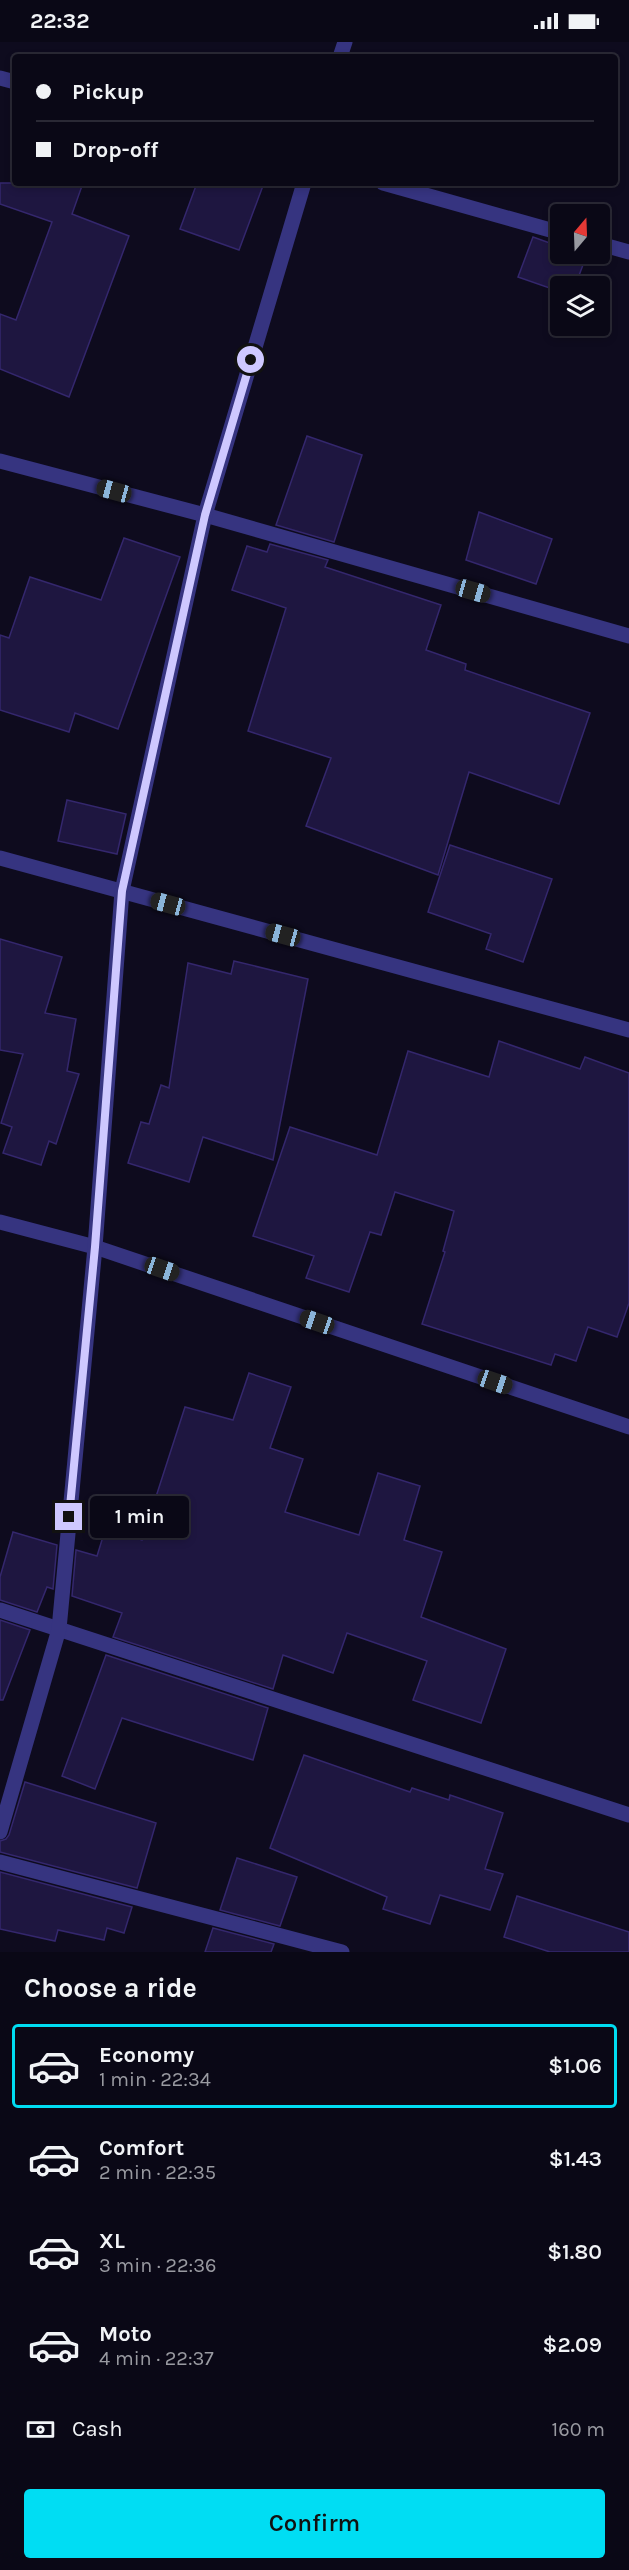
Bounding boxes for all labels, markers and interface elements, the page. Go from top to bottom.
text: 22:32 [30,8,90,34]
text: Pickup [72,79,144,105]
text: Drop-off [72,137,158,163]
north arrow [550,204,610,264]
map controls [550,204,610,336]
button: layers [550,276,610,336]
route start [237,346,264,373]
car [94,478,134,504]
car [453,577,493,605]
car [148,891,188,917]
car [263,922,303,948]
car [142,1255,182,1283]
car [297,1308,337,1336]
car [475,1368,515,1396]
callout: 1 min [90,1496,189,1538]
route end [55,1503,82,1530]
text: 1 min [115,1505,164,1528]
text: Choose a ride [24,1972,197,2004]
icon: car [27,2039,81,2093]
text: Economy [99,2042,194,2068]
text: $1.06 [548,2053,602,2079]
text: 1 min · 22:34 [99,2068,211,2091]
icon: car [27,2132,81,2186]
text: Comfort [99,2135,184,2161]
text: $1.43 [549,2146,602,2172]
text: 2 min · 22:35 [99,2161,216,2184]
icon: car [27,2225,81,2279]
text: XL [99,2228,125,2254]
text: $1.80 [547,2239,602,2265]
text: 3 min · 22:36 [99,2254,216,2277]
icon: car [27,2318,81,2372]
text: Moto [99,2321,152,2347]
text: $2.09 [543,2332,602,2358]
text: 4 min · 22:37 [99,2347,214,2370]
icon: cash [24,2413,57,2446]
text: Cash [72,2416,122,2442]
text: 160 m [552,2418,605,2441]
button: Confirm [24,2489,605,2558]

